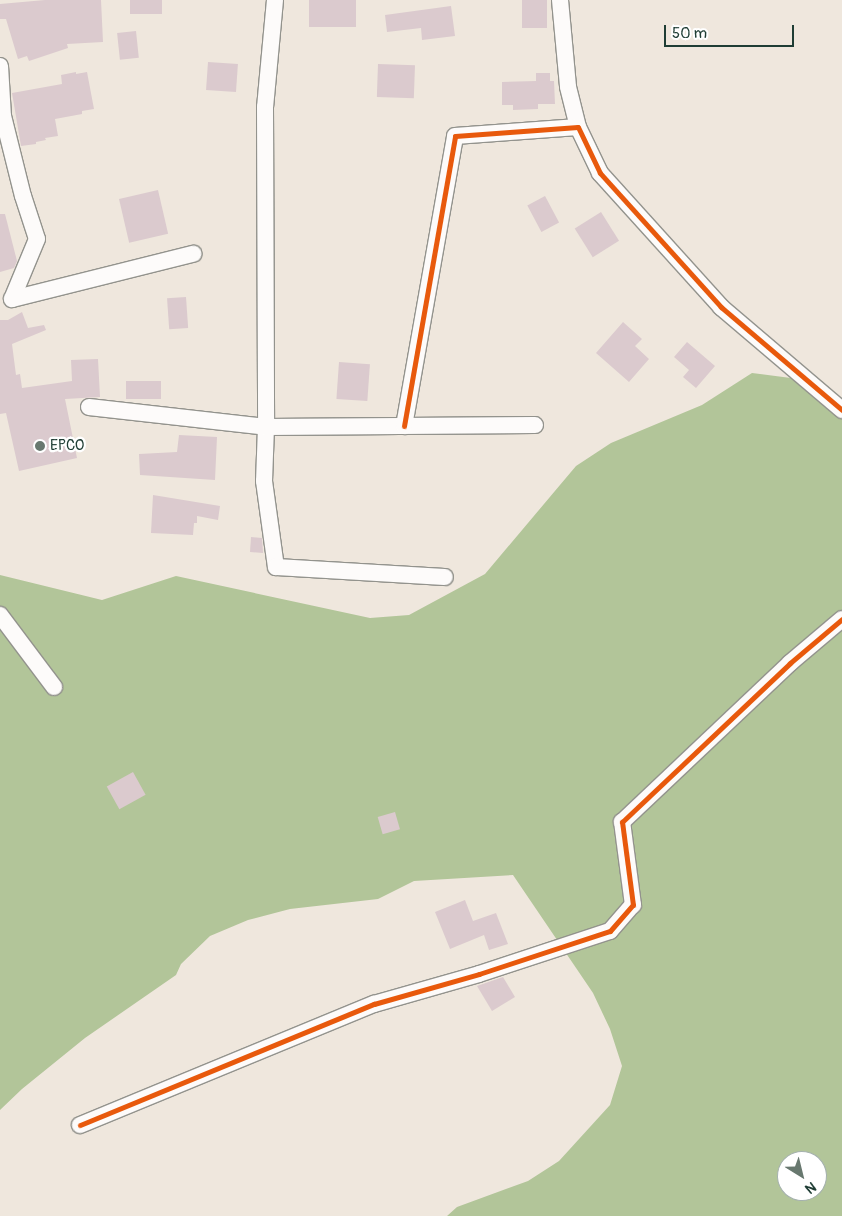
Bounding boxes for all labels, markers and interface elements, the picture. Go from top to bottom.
scale bar [667,15,797,47]
text: 50 m [672,24,707,43]
place label: EPCO [50,437,84,455]
marker: EPCO [34,440,46,452]
north arrow [777,1151,827,1201]
text: N [802,1178,819,1197]

